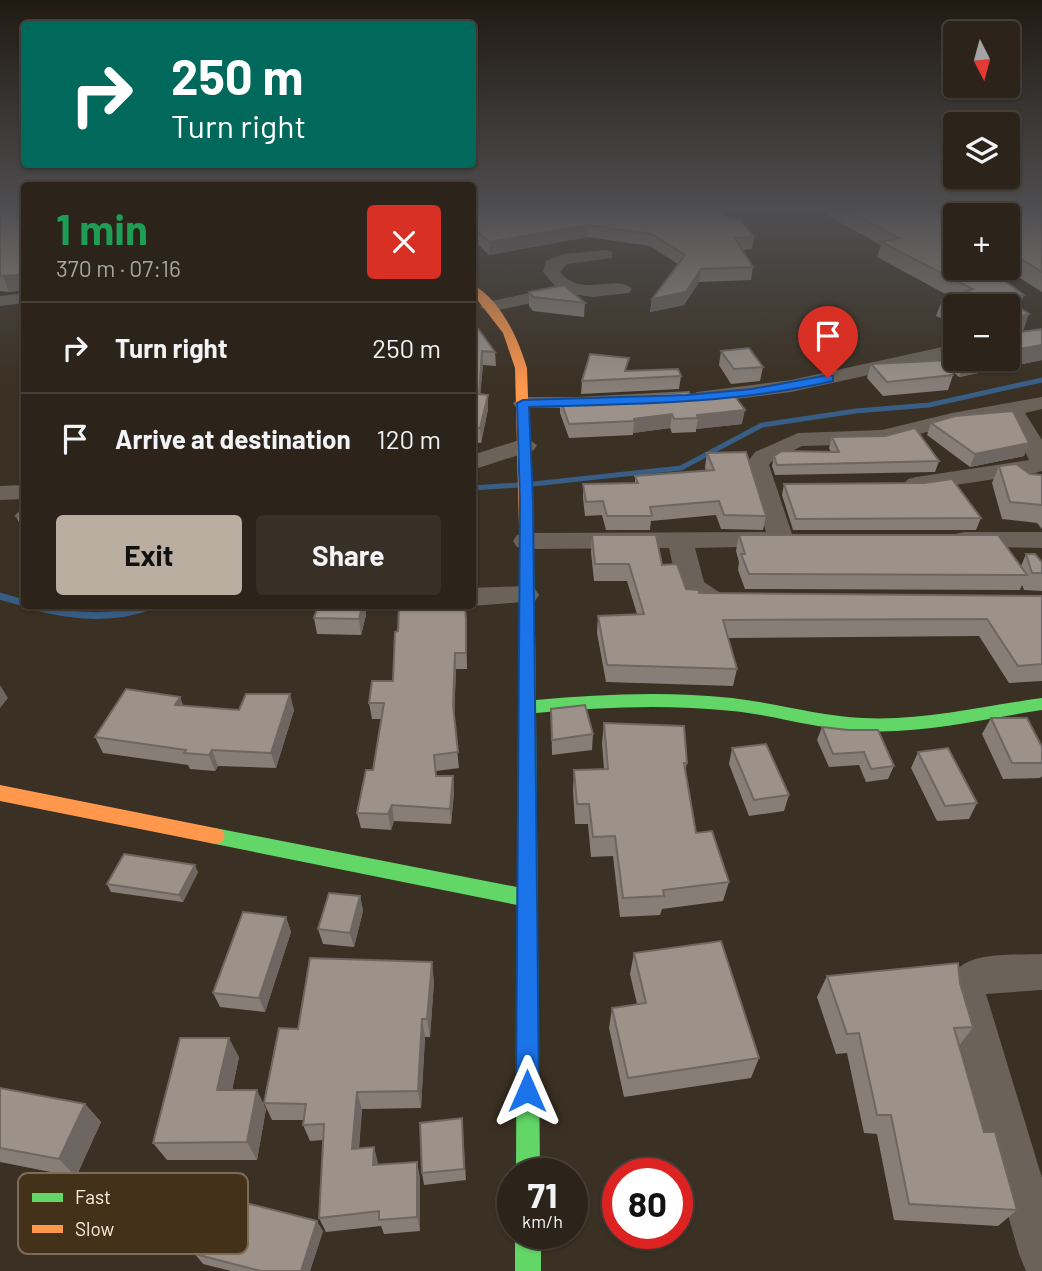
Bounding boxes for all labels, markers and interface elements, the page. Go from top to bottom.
north arrow [943,21,1020,98]
map controls [943,21,1020,371]
text: 250 m [171,46,304,105]
icon: right [56,49,147,140]
text: Turn right [171,106,306,144]
button: layers [943,112,1020,189]
text: 1 min [56,203,148,253]
button: + [943,203,1020,280]
button: close [367,205,441,279]
text: 370 m · 07:16 [56,254,181,282]
button: − [943,294,1020,371]
pin [798,306,858,378]
icon: arrive [809,317,847,355]
icon: right [56,329,94,367]
text: Turn right [115,332,228,363]
text: 250 m [372,332,441,363]
icon: arrive [56,420,94,458]
text: Arrive at destination [115,423,351,454]
text: 120 m [377,423,441,454]
button: Exit [56,515,242,595]
button: Share [256,515,441,595]
position arrow [490,1054,564,1128]
speed limit sign: 80 [602,1158,693,1249]
legend [18,1173,248,1254]
text: 71 [527,1173,557,1215]
text: Fast [75,1185,111,1208]
text: km/h [522,1210,563,1232]
text: Slow [75,1217,114,1240]

